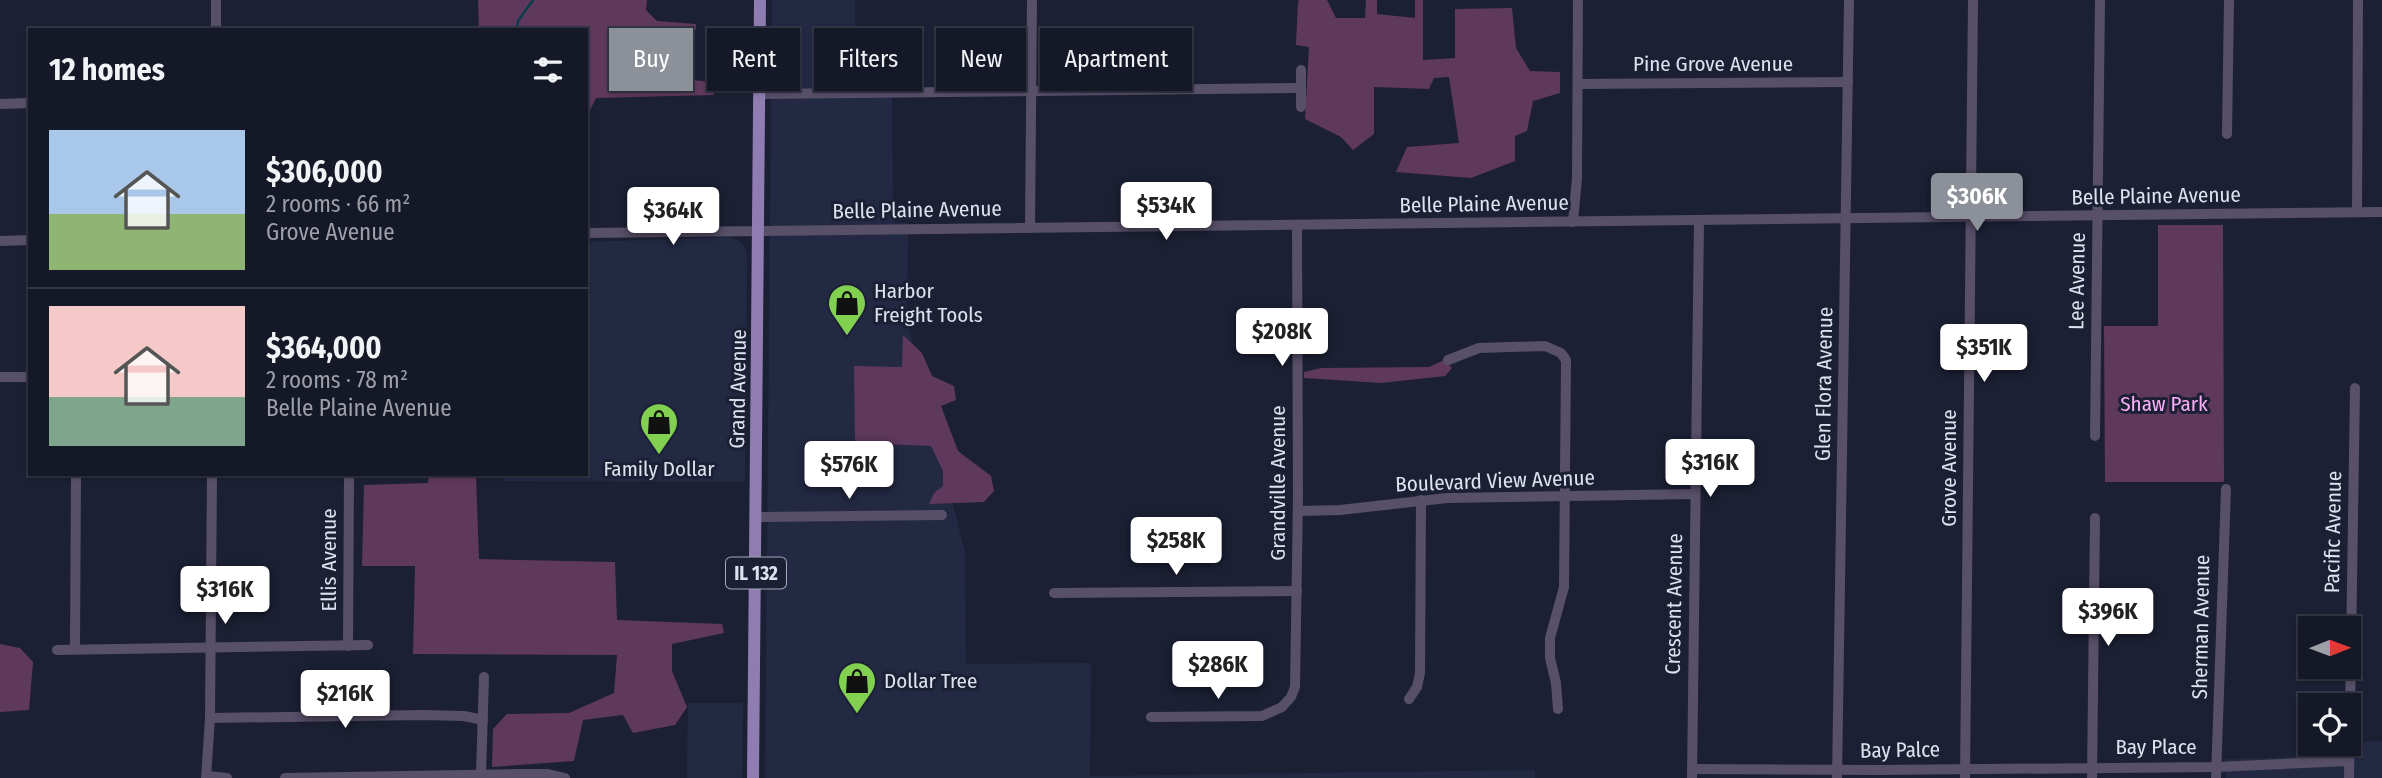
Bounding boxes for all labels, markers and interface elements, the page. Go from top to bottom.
chip: Buy [609,28,693,91]
chip: Rent [707,28,800,91]
chip: Filters [814,28,922,91]
chip: New [936,28,1026,91]
chip: Apartment [1040,28,1192,91]
icon: filters [529,51,567,89]
street label: Pine Grove Avenue [1633,51,1793,77]
text: 12 homes [49,52,165,88]
text: $306,000 [266,154,383,190]
icon: home [105,158,189,242]
pin: $306K [1928,174,2026,233]
pin: $534K [1117,182,1215,242]
text: $306K [1947,182,2007,210]
street label: Belle Plaine Avenue [2071,182,2241,210]
pin: $364K [624,188,722,247]
text: 2 rooms · 66 m² [266,190,410,218]
street label: Belle Plaine Avenue [1399,190,1569,218]
text: $534K [1137,191,1195,219]
text: $364K [643,196,703,224]
street label: Belle Plaine Avenue [832,196,1002,224]
text: Grove Avenue [266,218,395,246]
street label: Lee Avenue [2063,232,2091,330]
place label: Harbor Freight Tools [874,278,983,328]
shop icon: Harbor Freight Tools [826,282,868,337]
street label: Glen Flora Avenue [1810,307,1838,461]
pin: $208K [1233,308,1331,368]
text: $208K [1252,317,1312,345]
pin: $351K [1935,324,2033,384]
street label: Grand Avenue [724,329,752,449]
text: $364,000 [266,330,382,366]
text: $351K [1956,333,2012,361]
icon: home [105,334,189,418]
text: 2 rooms · 78 m² [266,366,408,394]
park label: Shaw Park [2120,391,2208,417]
text: Belle Plaine Avenue [266,394,452,422]
shop icon: Family Dollar [638,401,680,456]
street label: Grandville Avenue [1265,405,1291,561]
street label: Grove Avenue [1936,409,1962,527]
pin: $316K [1661,440,1759,499]
pin: $576K [800,442,898,501]
text: $316K [1682,448,1739,476]
text: $576K [821,450,878,478]
place label: Family Dollar [603,456,715,482]
street label: Boulevard View Avenue [1395,465,1595,497]
street label: Pacific Avenue [2319,471,2347,593]
street label: Ellis Avenue [316,508,342,612]
pin: $258K [1127,518,1225,577]
text: $258K [1147,526,1205,554]
street label: Crescent Avenue [1660,533,1688,675]
street label: Sherman Avenue [2187,554,2215,700]
road number: IL 132 [726,558,786,588]
pin: $316K [176,566,274,626]
text: $316K [197,575,254,603]
pin: $396K [2059,588,2157,648]
text: $396K [2078,597,2138,625]
north arrow [2298,616,2361,679]
map controls [2298,616,2361,756]
pin: $286K [1169,642,1267,701]
text: $286K [1188,650,1248,678]
shop icon: Dollar Tree [836,660,878,715]
place label: Dollar Tree [884,668,977,694]
pin: $216K [296,670,394,730]
text: $216K [317,679,373,707]
button: locate [2298,693,2361,756]
street label: Bay Place [2115,734,2197,760]
street label: Bay Palce [1860,736,1940,764]

